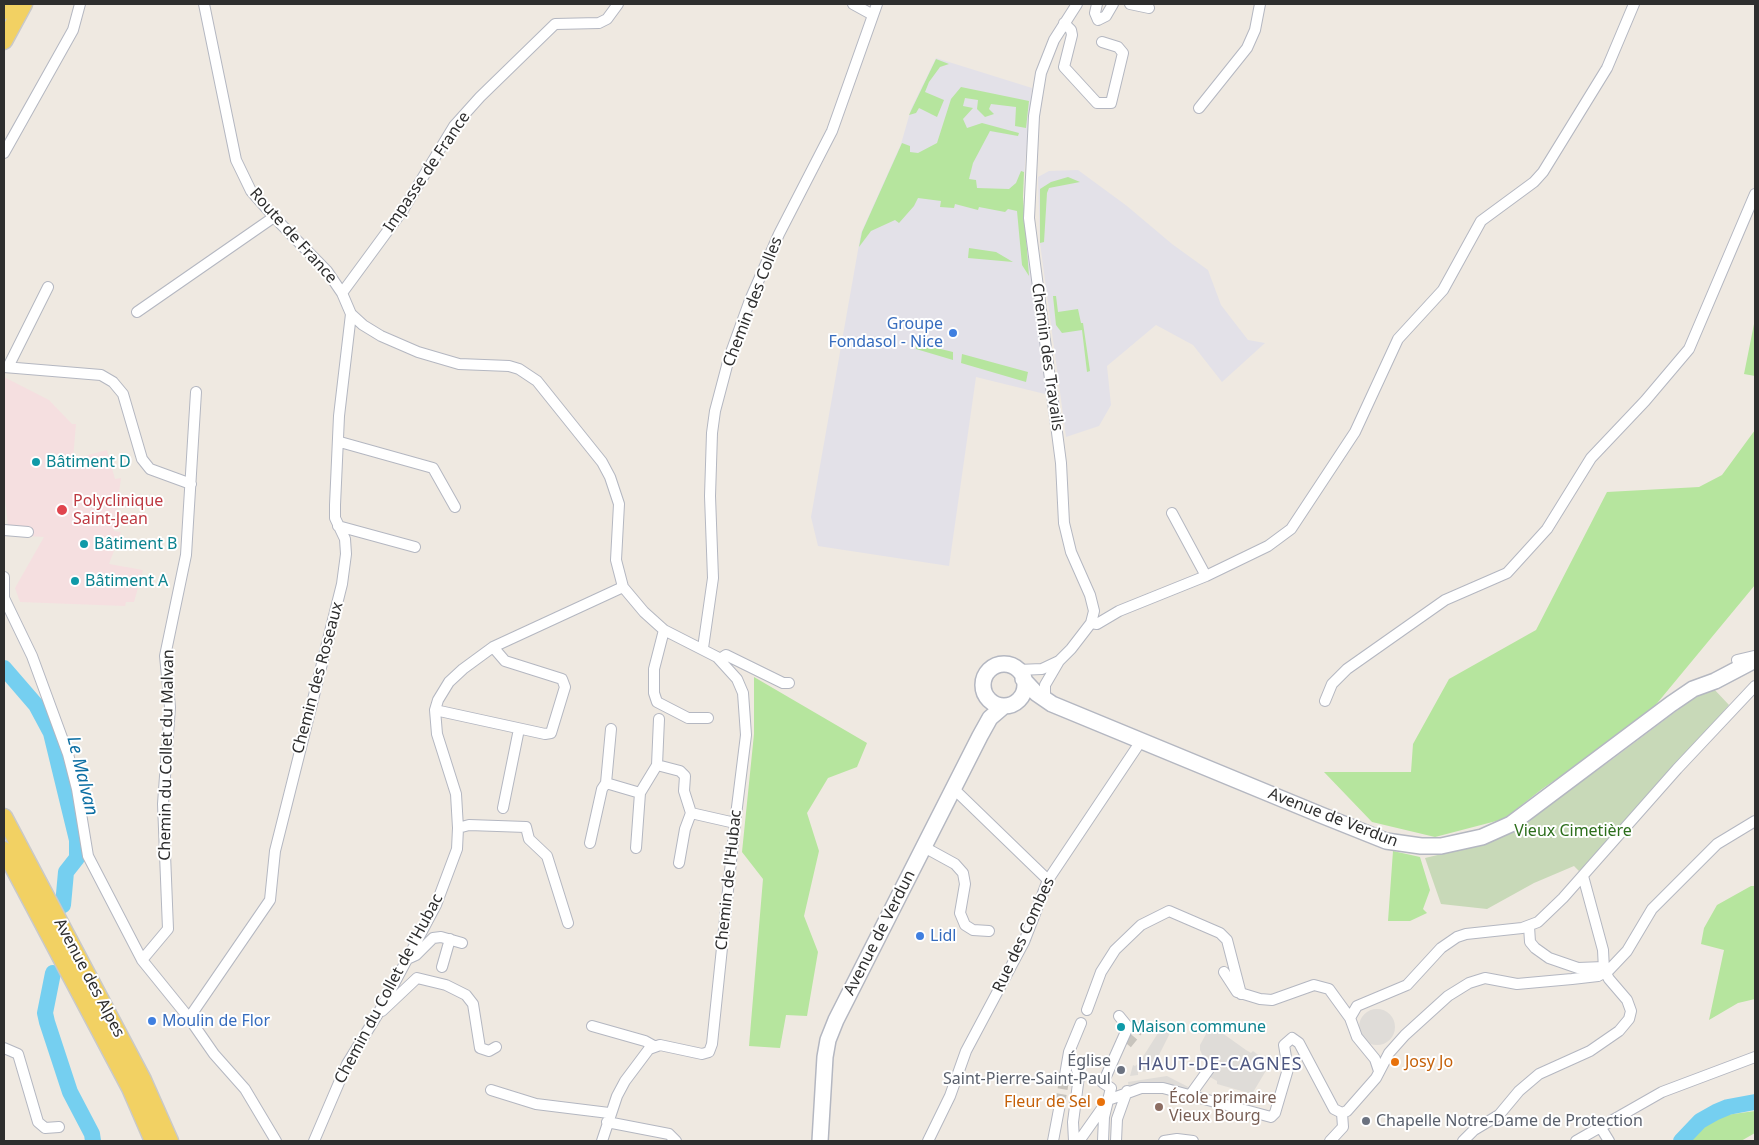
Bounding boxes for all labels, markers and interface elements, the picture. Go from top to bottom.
street label: Impasse de France [380,108,474,236]
street label: Route de France [245,184,341,288]
street label: Chemin des Colles [719,234,787,370]
street label: Chemin des Travails [1027,282,1067,432]
place label: Groupe Fondasol - Nice [828,314,943,352]
marker: Groupe Fondasol - Nice [947,327,959,339]
place label: Bâtiment D [46,452,131,472]
marker: Bâtiment D [30,456,42,468]
place label: Polyclinique Saint-Jean [73,491,163,529]
marker: Polyclinique Saint-Jean [55,503,69,517]
place label: Bâtiment B [94,534,177,554]
marker: Bâtiment B [78,538,90,550]
place label: Bâtiment A [85,571,168,591]
marker: Bâtiment A [69,575,81,587]
street label: Chemin des Roseaux [288,600,348,756]
street label: Chemin du Collet du Malvan [156,649,178,861]
water label: Le Malvan [62,734,102,818]
street label: Avenue de Verdun [1265,784,1401,852]
street label: Chemin de l'Hubac [712,809,746,951]
park label: Vieux Cimetière [1514,821,1632,841]
street label: Avenue de Verdun [840,867,920,999]
street label: Rue des Combes [989,874,1059,996]
street label: Chemin du Collet de l'Hubac [331,891,447,1087]
street label: Avenue des Alpes [50,915,128,1041]
place label: Lidl [930,926,956,946]
marker: Lidl [914,930,926,942]
place label: Moulin de Flor [162,1011,270,1031]
marker: Moulin de Flor [146,1015,158,1027]
place label: Maison commune [1131,1017,1266,1037]
marker: Maison commune [1115,1021,1127,1033]
place label: Église Saint-Pierre-Saint-Paul [943,1051,1111,1089]
place label: Josy Jo [1405,1052,1453,1072]
district label: HAUT-DE-CAGNES [1136,1054,1304,1076]
marker: Josy Jo [1389,1056,1401,1068]
marker: Église Saint-Pierre-Saint-Paul [1115,1064,1127,1076]
place label: École primaire Vieux Bourg [1169,1088,1277,1126]
place label: Fleur de Sel [1004,1092,1091,1112]
marker: Fleur de Sel [1095,1096,1107,1108]
marker: École primaire Vieux Bourg [1153,1101,1165,1113]
place label: Chapelle Notre-Dame de Protection [1376,1111,1643,1131]
marker: Chapelle Notre-Dame de Protection [1360,1115,1372,1127]

